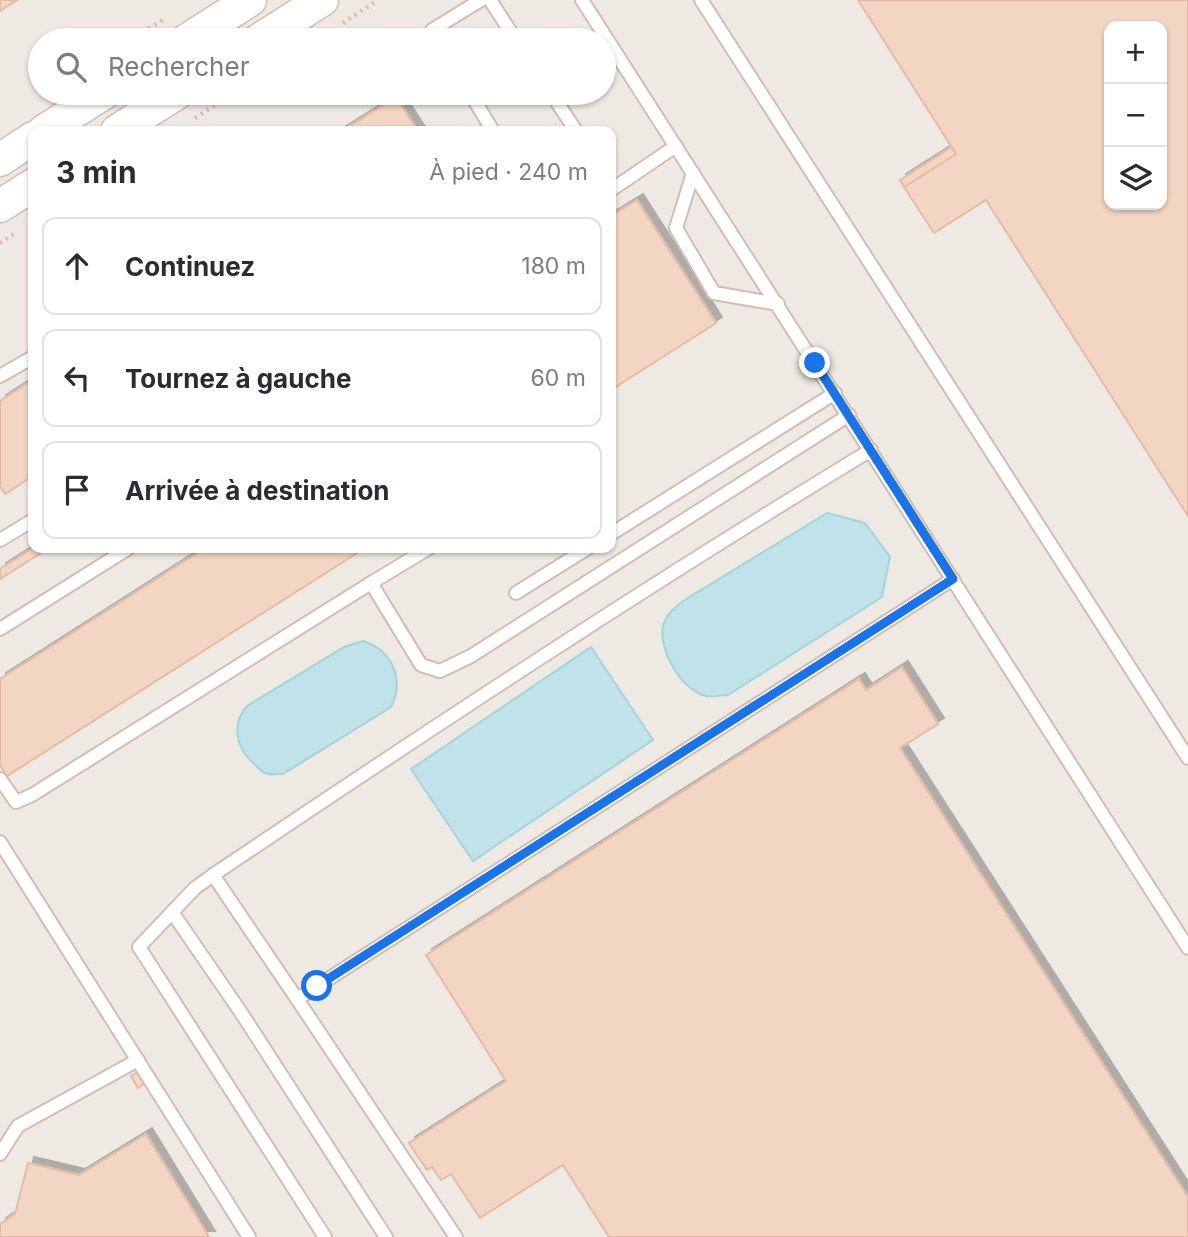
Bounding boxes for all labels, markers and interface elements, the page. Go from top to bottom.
map controls [1104,21,1167,210]
button: + [1104,21,1167,84]
search box [28,28,616,105]
icon: search [52,48,90,86]
text: Rechercher [108,51,249,82]
button: − [1104,84,1167,147]
button: layers [1104,147,1167,210]
text: 3 min [56,154,137,190]
text: À pied · 240 m [429,158,588,186]
icon: ahead [58,247,96,285]
text: Continuez [125,251,255,282]
text: 180 m [521,252,586,280]
route end [799,347,830,378]
icon: left [58,359,96,397]
text: Tournez à gauche [125,363,351,394]
text: 60 m [531,364,586,392]
icon: arrive [58,471,96,509]
text: Arrivée à destination [125,475,390,506]
route start [301,970,332,1001]

